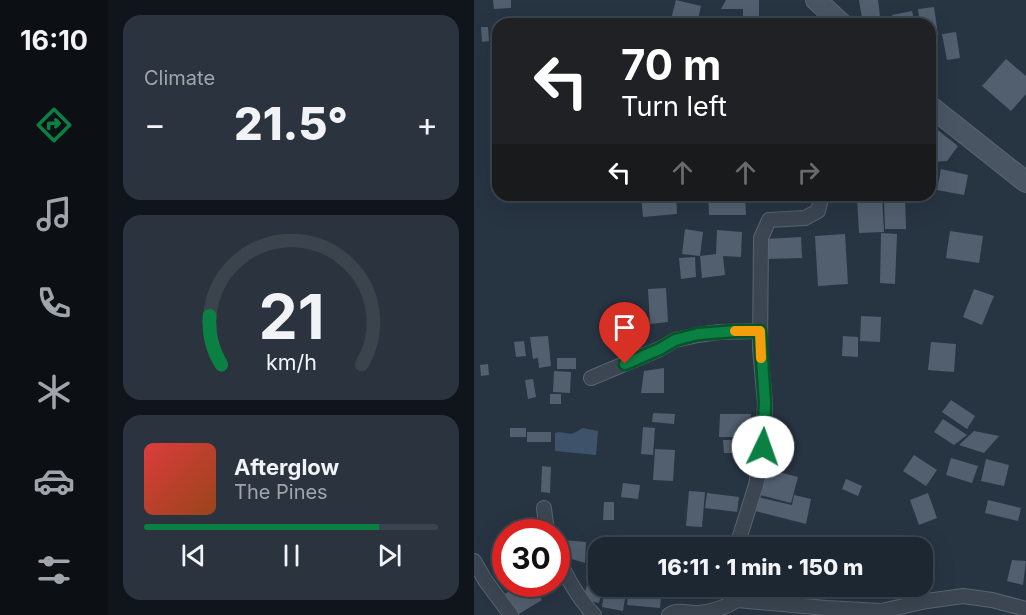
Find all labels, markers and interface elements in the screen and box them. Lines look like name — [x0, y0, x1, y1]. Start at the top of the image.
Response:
text: 16:10 — [20, 24, 88, 57]
text: 70 m — [621, 39, 721, 90]
icon: left — [522, 42, 600, 120]
text: Climate — [144, 66, 215, 90]
text: Turn left — [621, 90, 727, 123]
text: 21.5° — [234, 96, 348, 151]
icon: directions — [33, 104, 75, 146]
text: − — [144, 104, 166, 144]
text: + — [416, 104, 438, 144]
icon: left — [603, 156, 636, 189]
icon: ahead — [666, 156, 699, 189]
icon: ahead — [729, 156, 762, 189]
icon: right — [792, 156, 825, 189]
icon: music — [33, 193, 75, 235]
text: 21 — [258, 279, 324, 354]
icon: phone — [33, 282, 75, 324]
pin — [599, 302, 650, 364]
icon: arrive — [608, 311, 641, 344]
text: km/h — [266, 349, 316, 375]
icon: climate — [33, 371, 75, 413]
position arrow — [731, 415, 795, 479]
text: Afterglow — [234, 454, 339, 480]
icon: car — [33, 460, 75, 502]
text: The Pines — [234, 480, 328, 504]
speed limit sign: 30 — [492, 519, 570, 597]
icon: previous — [177, 539, 210, 572]
icon: pause — [275, 539, 308, 572]
icon: next — [373, 539, 406, 572]
icon: filters — [33, 549, 75, 591]
text: 16:11 · 1 min · 150 m — [658, 554, 863, 580]

